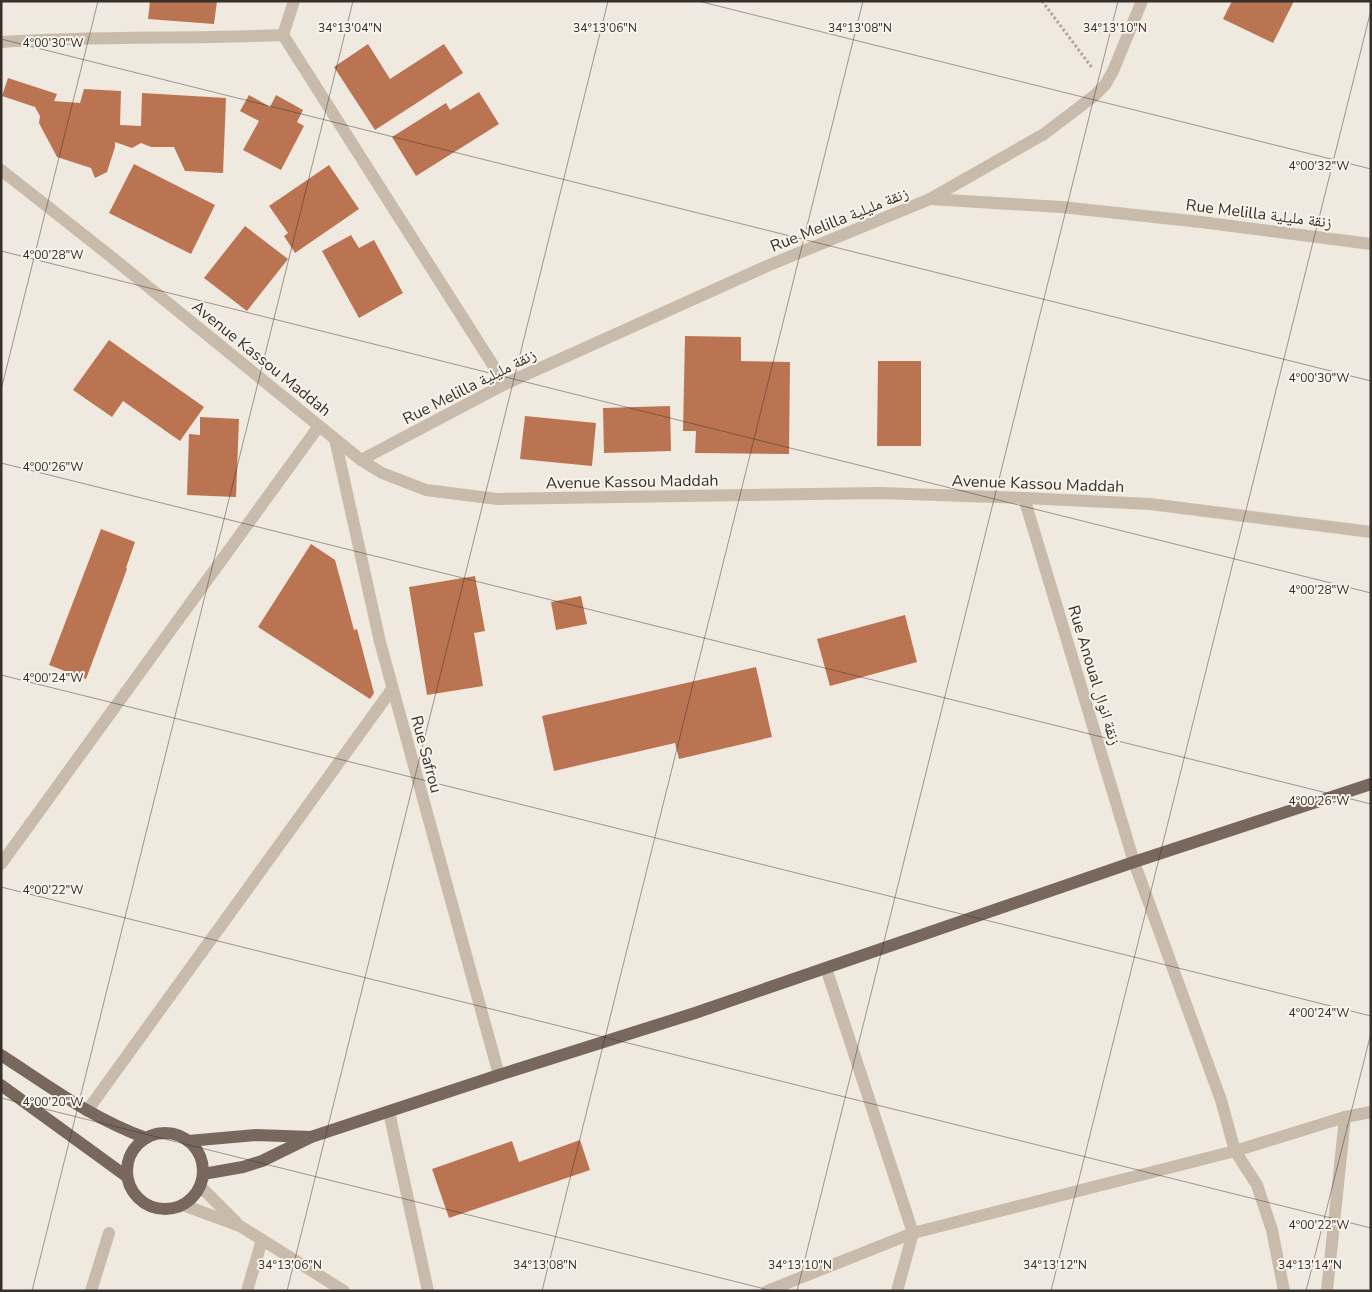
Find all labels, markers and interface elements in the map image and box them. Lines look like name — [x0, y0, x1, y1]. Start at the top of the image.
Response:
text: 34°13'04"N — [318, 20, 382, 36]
text: 34°13'06"N — [573, 20, 637, 36]
text: 34°13'08"N — [828, 20, 892, 36]
text: 34°13'10"N — [1083, 20, 1147, 36]
text: 4°00'30"W — [22, 35, 84, 51]
text: 4°00'32"W — [1288, 158, 1350, 174]
street label: Rue Melilla زنقة مليلية — [767, 182, 912, 258]
street label: Rue Melilla زنقة مليلية — [1185, 194, 1333, 234]
text: 4°00'28"W — [22, 247, 84, 263]
street label: Avenue Kassou Maddah — [187, 296, 335, 422]
street label: Rue Melilla زنقة مليلية — [399, 344, 540, 430]
text: 4°00'30"W — [1288, 370, 1350, 386]
text: 4°00'26"W — [22, 459, 84, 475]
street label: Avenue Kassou Maddah — [545, 469, 719, 495]
street label: Avenue Kassou Maddah — [951, 470, 1125, 498]
text: 4°00'28"W — [1288, 582, 1350, 598]
street label: Rue Anoual زنقة انوال — [1062, 603, 1126, 748]
text: 4°00'24"W — [22, 670, 84, 686]
street label: Rue Safrou — [405, 713, 447, 795]
text: 4°00'26"W — [1288, 793, 1350, 809]
text: 4°00'22"W — [22, 882, 84, 898]
text: 4°00'24"W — [1288, 1005, 1350, 1021]
text: 4°00'20"W — [22, 1094, 84, 1110]
text: 4°00'22"W — [1288, 1217, 1350, 1233]
text: 34°13'06"N — [258, 1257, 322, 1273]
text: 34°13'08"N — [513, 1257, 577, 1273]
text: 34°13'10"N — [768, 1257, 832, 1273]
text: 34°13'12"N — [1023, 1257, 1087, 1273]
text: 34°13'14"N — [1278, 1257, 1342, 1273]

